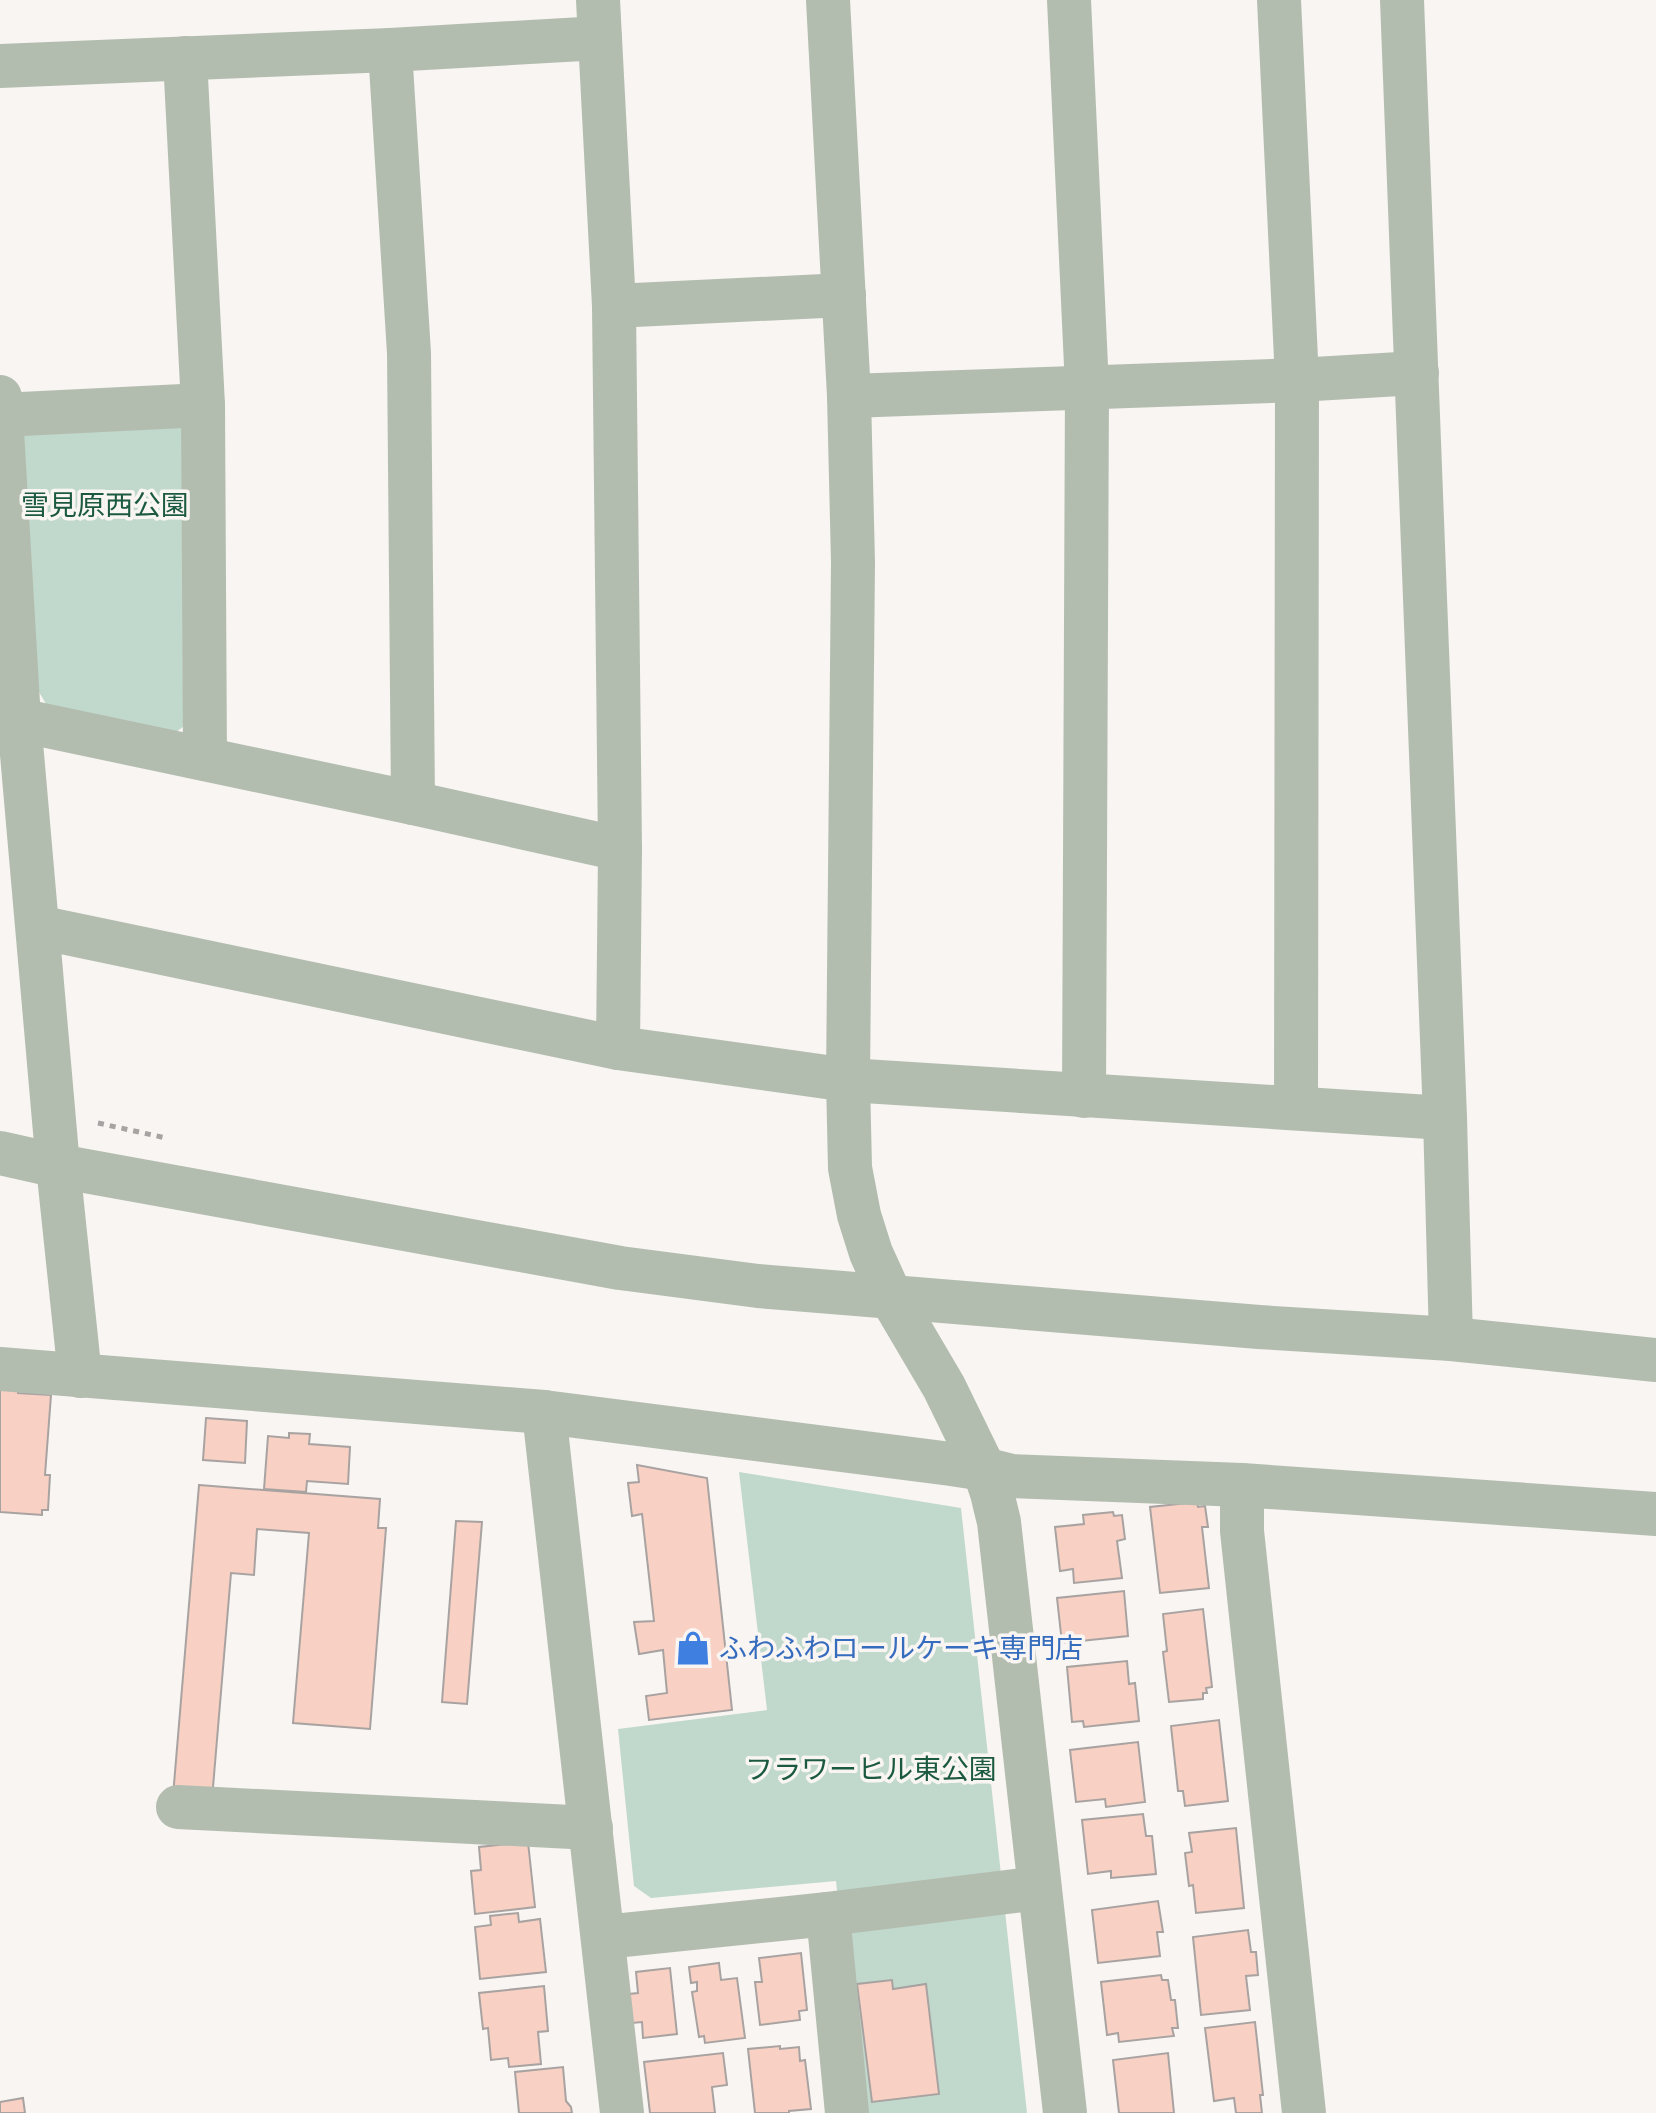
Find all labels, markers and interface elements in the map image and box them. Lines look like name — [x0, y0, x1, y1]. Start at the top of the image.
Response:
park label: 雪見原西公園 — [21, 489, 189, 521]
shop icon: ふわふわロールケーキ専門店 — [674, 1629, 712, 1667]
place label: ふわふわロールケーキ専門店 — [719, 1632, 1083, 1664]
park label: フラワーヒル東公園 — [745, 1753, 997, 1785]

